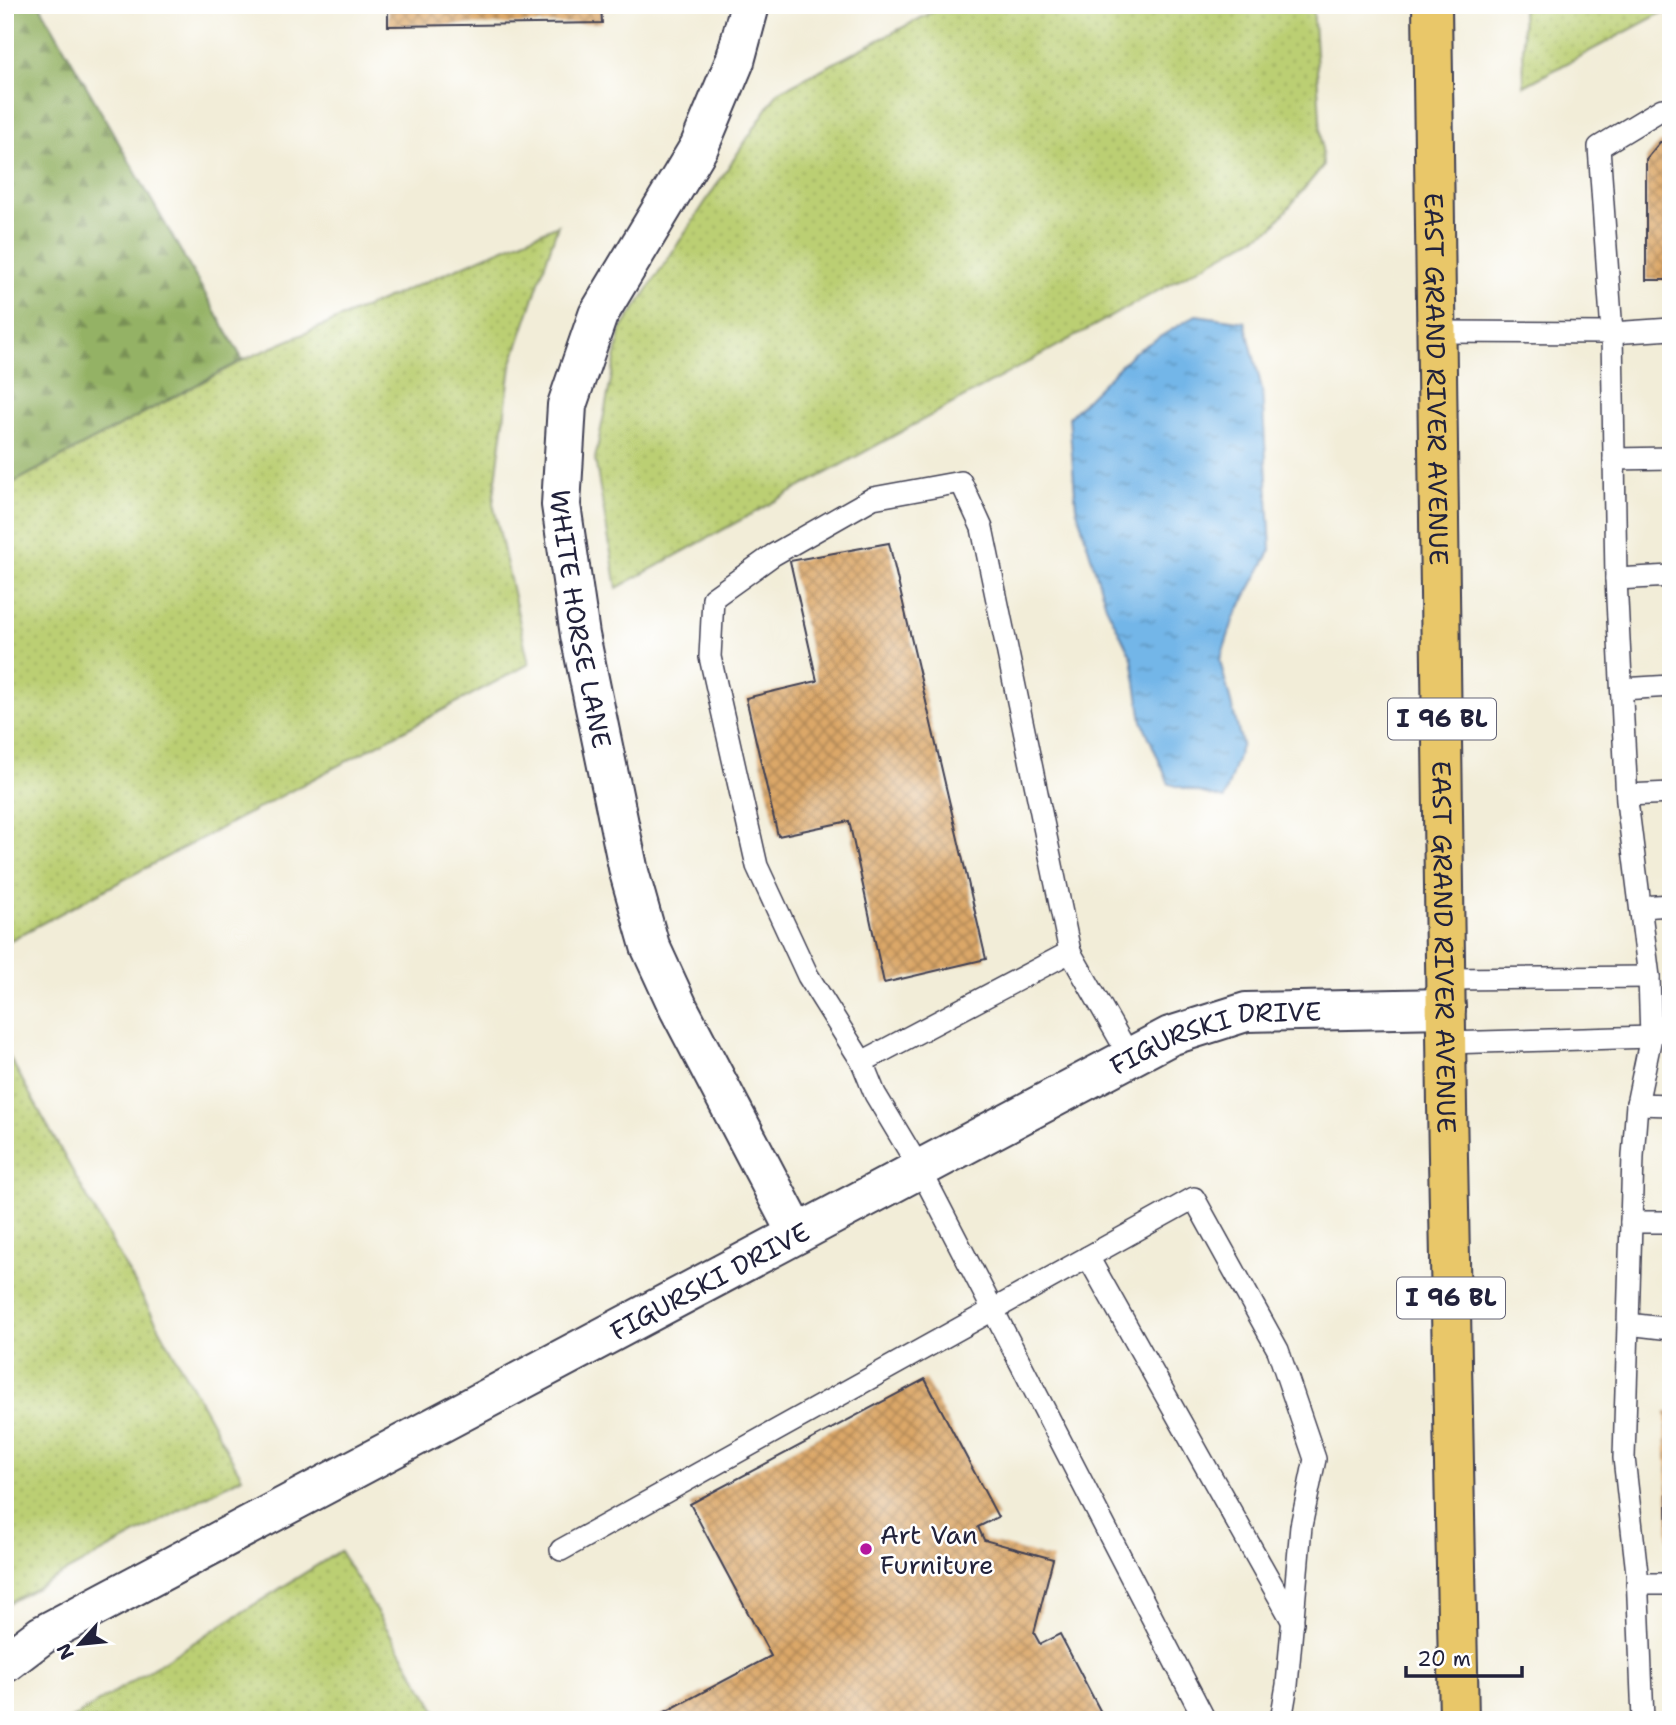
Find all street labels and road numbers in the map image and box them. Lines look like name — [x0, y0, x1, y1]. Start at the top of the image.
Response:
street label: EAST GRAND RIVER AVENUE — [1417, 192, 1457, 566]
street label: WHITE HORSE LANE — [543, 488, 620, 751]
road number: I 96 BL — [1388, 698, 1496, 740]
street label: EAST GRAND RIVER AVENUE — [1425, 760, 1465, 1134]
street label: FIGURSKI DRIVE — [1103, 993, 1322, 1082]
street label: FIGURSKI DRIVE — [604, 1213, 815, 1348]
road number: I 96 BL — [1397, 1278, 1505, 1318]

